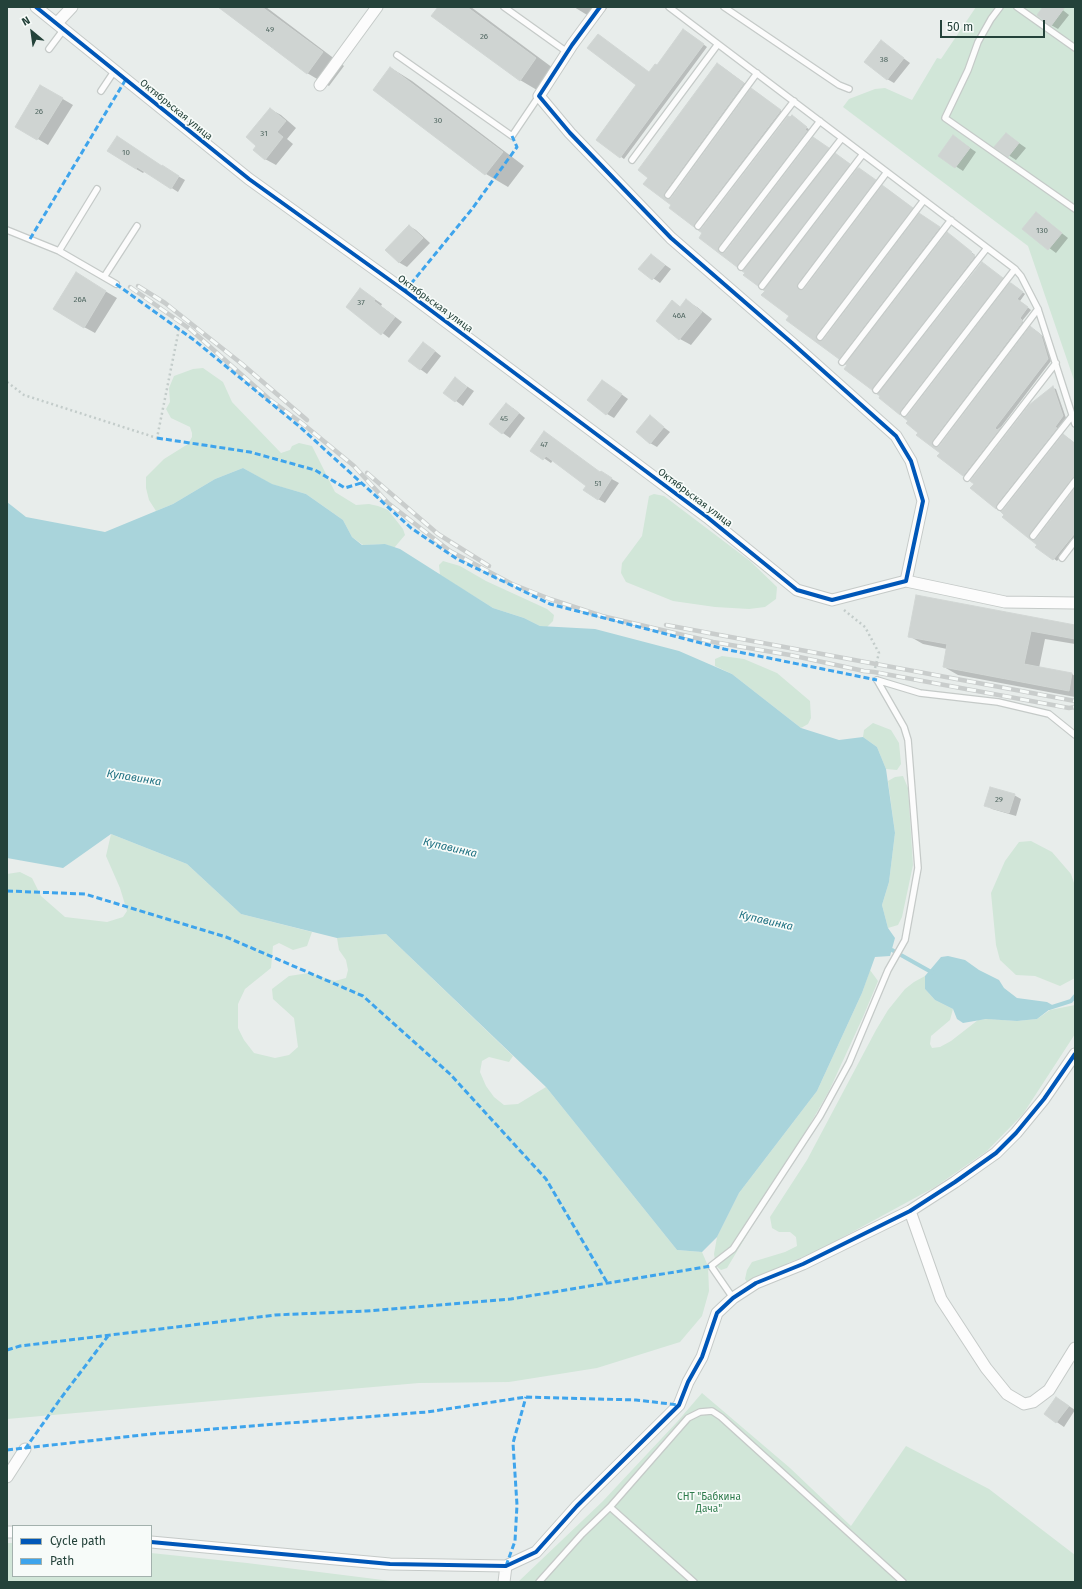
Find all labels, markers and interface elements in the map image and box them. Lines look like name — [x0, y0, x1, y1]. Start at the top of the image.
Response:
north arrow — [12, 12, 52, 52]
scale bar — [942, 12, 1047, 38]
text: N — [20, 14, 32, 29]
text: 50 m — [947, 20, 973, 34]
house number: 49 — [266, 25, 274, 35]
house number: 26 — [480, 32, 488, 42]
house number: 38 — [880, 55, 888, 65]
street label: Октябрьская улица — [137, 77, 215, 143]
house number: 26 — [35, 107, 43, 117]
house number: 30 — [434, 116, 442, 126]
house number: 31 — [260, 129, 268, 139]
house number: 10 — [122, 148, 130, 158]
house number: 130 — [1036, 226, 1048, 236]
street label: Октябрьская улица — [395, 273, 475, 335]
house number: 26А — [74, 295, 86, 305]
house number: 37 — [357, 298, 365, 308]
house number: 46А — [672, 311, 686, 321]
house number: 45 — [500, 414, 508, 424]
house number: 47 — [540, 440, 548, 450]
street label: Октябрьская улица — [655, 466, 735, 530]
house number: 51 — [594, 479, 602, 489]
water label: Купавинка — [106, 767, 162, 789]
house number: 29 — [995, 795, 1003, 805]
water label: Купавинка — [422, 835, 478, 861]
water label: Купавинка — [738, 908, 794, 934]
park label: СНТ "Бабкина Дача" — [677, 1491, 741, 1514]
legend — [12, 1525, 152, 1577]
text: Cycle path — [50, 1534, 106, 1548]
text: Path — [50, 1554, 74, 1568]

